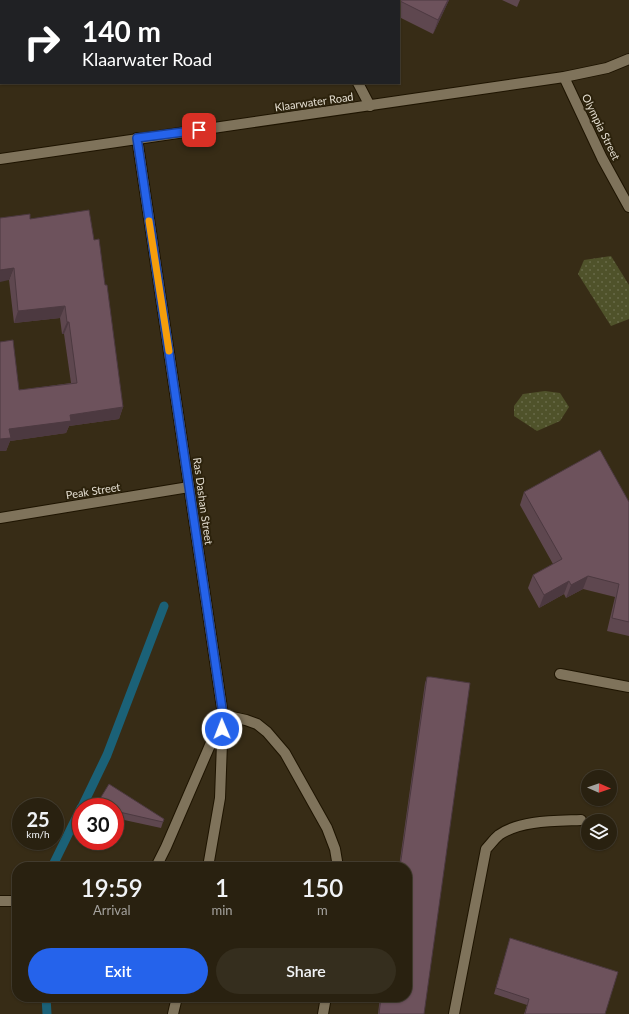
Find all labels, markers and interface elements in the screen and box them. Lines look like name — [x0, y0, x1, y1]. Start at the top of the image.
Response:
text: 140 m — [82, 14, 161, 48]
icon: right — [16, 16, 68, 68]
text: Klaarwater Road — [82, 48, 212, 70]
street label: Klaarwater Road — [274, 90, 354, 113]
street label: Olympia Street — [580, 92, 623, 162]
pin — [182, 113, 216, 147]
icon: arrive — [188, 119, 210, 141]
street label: Ras Dashan Street — [191, 457, 216, 545]
street label: Peak Street — [65, 480, 121, 501]
position arrow — [201, 708, 243, 750]
north arrow — [581, 770, 617, 806]
map controls — [581, 770, 617, 850]
speed limit sign: 30 — [72, 798, 124, 850]
text: 25 — [26, 807, 50, 831]
button: layers — [581, 814, 617, 850]
text: km/h — [26, 828, 50, 840]
text: 19:59 — [81, 873, 143, 902]
text: 1 — [215, 873, 229, 902]
text: 150 — [301, 873, 343, 902]
text: Arrival — [93, 902, 130, 918]
text: min — [211, 902, 233, 918]
text: m — [317, 902, 328, 918]
button: Exit — [28, 948, 208, 994]
button: Share — [216, 948, 396, 994]

